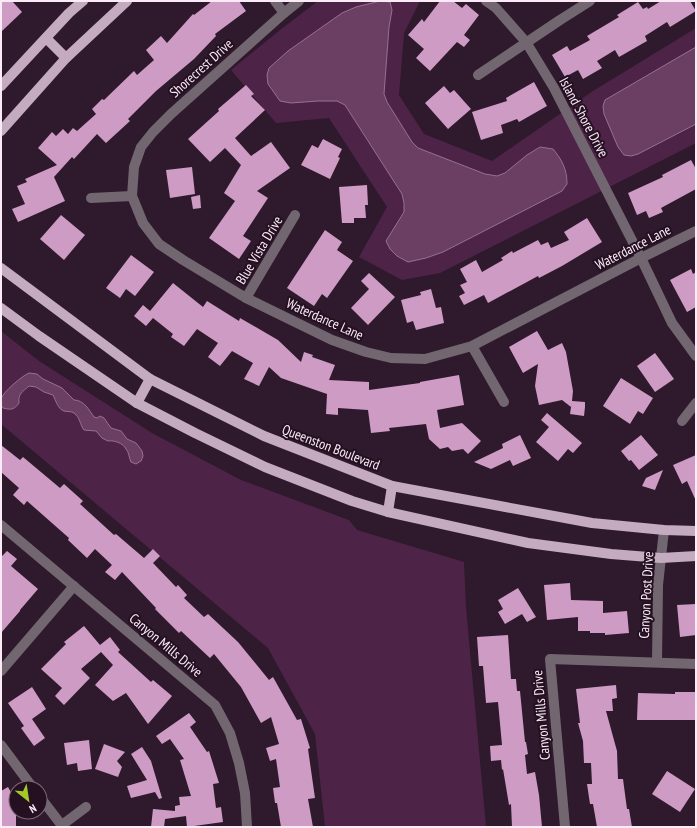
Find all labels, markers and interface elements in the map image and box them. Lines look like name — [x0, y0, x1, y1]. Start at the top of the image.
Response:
street label: Shorecrest Drive — [166, 35, 237, 101]
street label: Island Shore Drive — [555, 74, 613, 160]
street label: Blue Vista Drive — [232, 212, 287, 287]
street label: Waterdance Lane — [592, 220, 674, 274]
street label: Waterdance Lane — [284, 294, 366, 344]
street label: Queenston Boulevard — [279, 420, 383, 474]
street label: Canyon Post Drive — [635, 551, 657, 639]
street label: Canyon Mills Drive — [126, 609, 206, 681]
street label: Canyon Mills Drive — [528, 669, 554, 761]
north arrow — [8, 780, 48, 820]
text: N — [27, 801, 39, 816]

